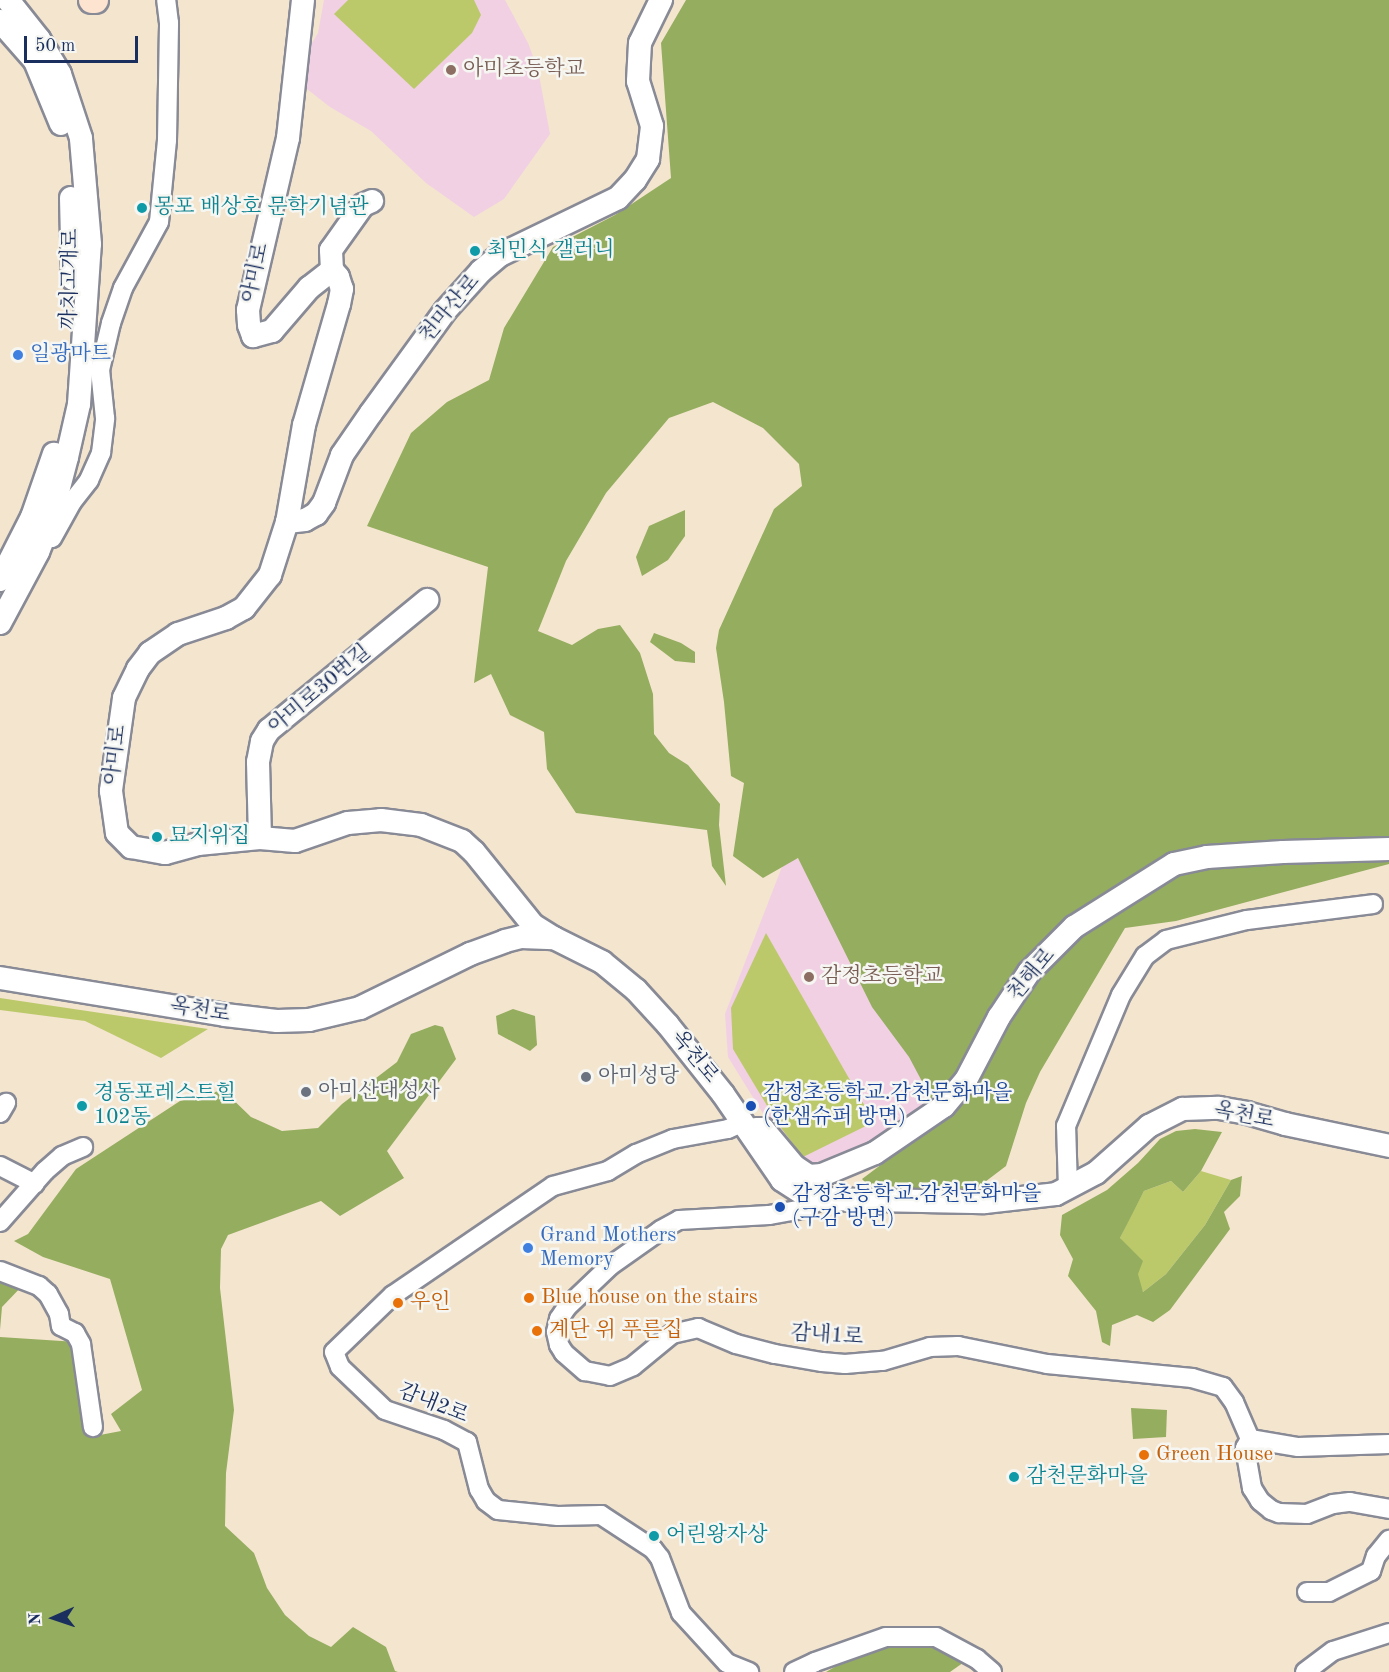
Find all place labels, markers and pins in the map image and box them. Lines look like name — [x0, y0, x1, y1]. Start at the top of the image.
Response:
place label: 아미초등학교 — [463, 57, 585, 83]
marker: 아미초등학교 — [444, 63, 458, 77]
place label: 몽포 배상호 문학기념관 — [154, 195, 369, 221]
marker: 몽포 배상호 문학기념관 — [135, 201, 149, 215]
place label: 최민식 갤러니 — [487, 238, 615, 264]
marker: 최민식 갤러니 — [468, 244, 482, 258]
place label: 일광마트 — [30, 342, 111, 368]
marker: 일광마트 — [11, 348, 25, 362]
place label: 묘지위집 — [169, 824, 250, 850]
marker: 묘지위집 — [150, 830, 164, 844]
place label: 감정초등학교 — [821, 964, 943, 990]
marker: 감정초등학교 — [802, 970, 816, 984]
place label: 아미성당 — [598, 1064, 679, 1090]
marker: 아미성당 — [579, 1070, 593, 1084]
place label: 아미산대성사 — [318, 1079, 440, 1105]
place label: 경동포레스트힐 102동 — [94, 1081, 236, 1131]
place label: 감정초등학교.감천문화마을 (한샘슈퍼 방면) — [763, 1081, 1012, 1131]
marker: 아미산대성사 — [299, 1085, 313, 1099]
marker: 경동포레스트힐 102동 — [75, 1099, 89, 1113]
marker: 감정초등학교.감천문화마을 (한샘슈퍼 방면) — [744, 1099, 758, 1113]
place label: 감정초등학교.감천문화마을 (구감 방면) — [792, 1182, 1041, 1232]
marker: 감정초등학교.감천문화마을 (구감 방면) — [773, 1200, 787, 1214]
place label: Grand Mothers Memory — [540, 1223, 676, 1273]
marker: Grand Mothers Memory — [521, 1241, 535, 1255]
place label: Blue house on the stairs — [541, 1285, 758, 1311]
place label: 우인 — [410, 1290, 451, 1316]
marker: Blue house on the stairs — [522, 1291, 536, 1305]
marker: 우인 — [391, 1296, 405, 1310]
place label: 계단 위 푸른집 — [549, 1318, 682, 1344]
marker: 계단 위 푸른집 — [530, 1324, 544, 1338]
place label: Green House — [1156, 1442, 1273, 1468]
marker: Green House — [1137, 1448, 1151, 1462]
place label: 감천문화마을 — [1026, 1464, 1148, 1490]
marker: 감천문화마을 — [1007, 1470, 1021, 1484]
place label: 어린왕자상 — [666, 1523, 767, 1549]
marker: 어린왕자상 — [647, 1529, 661, 1543]

